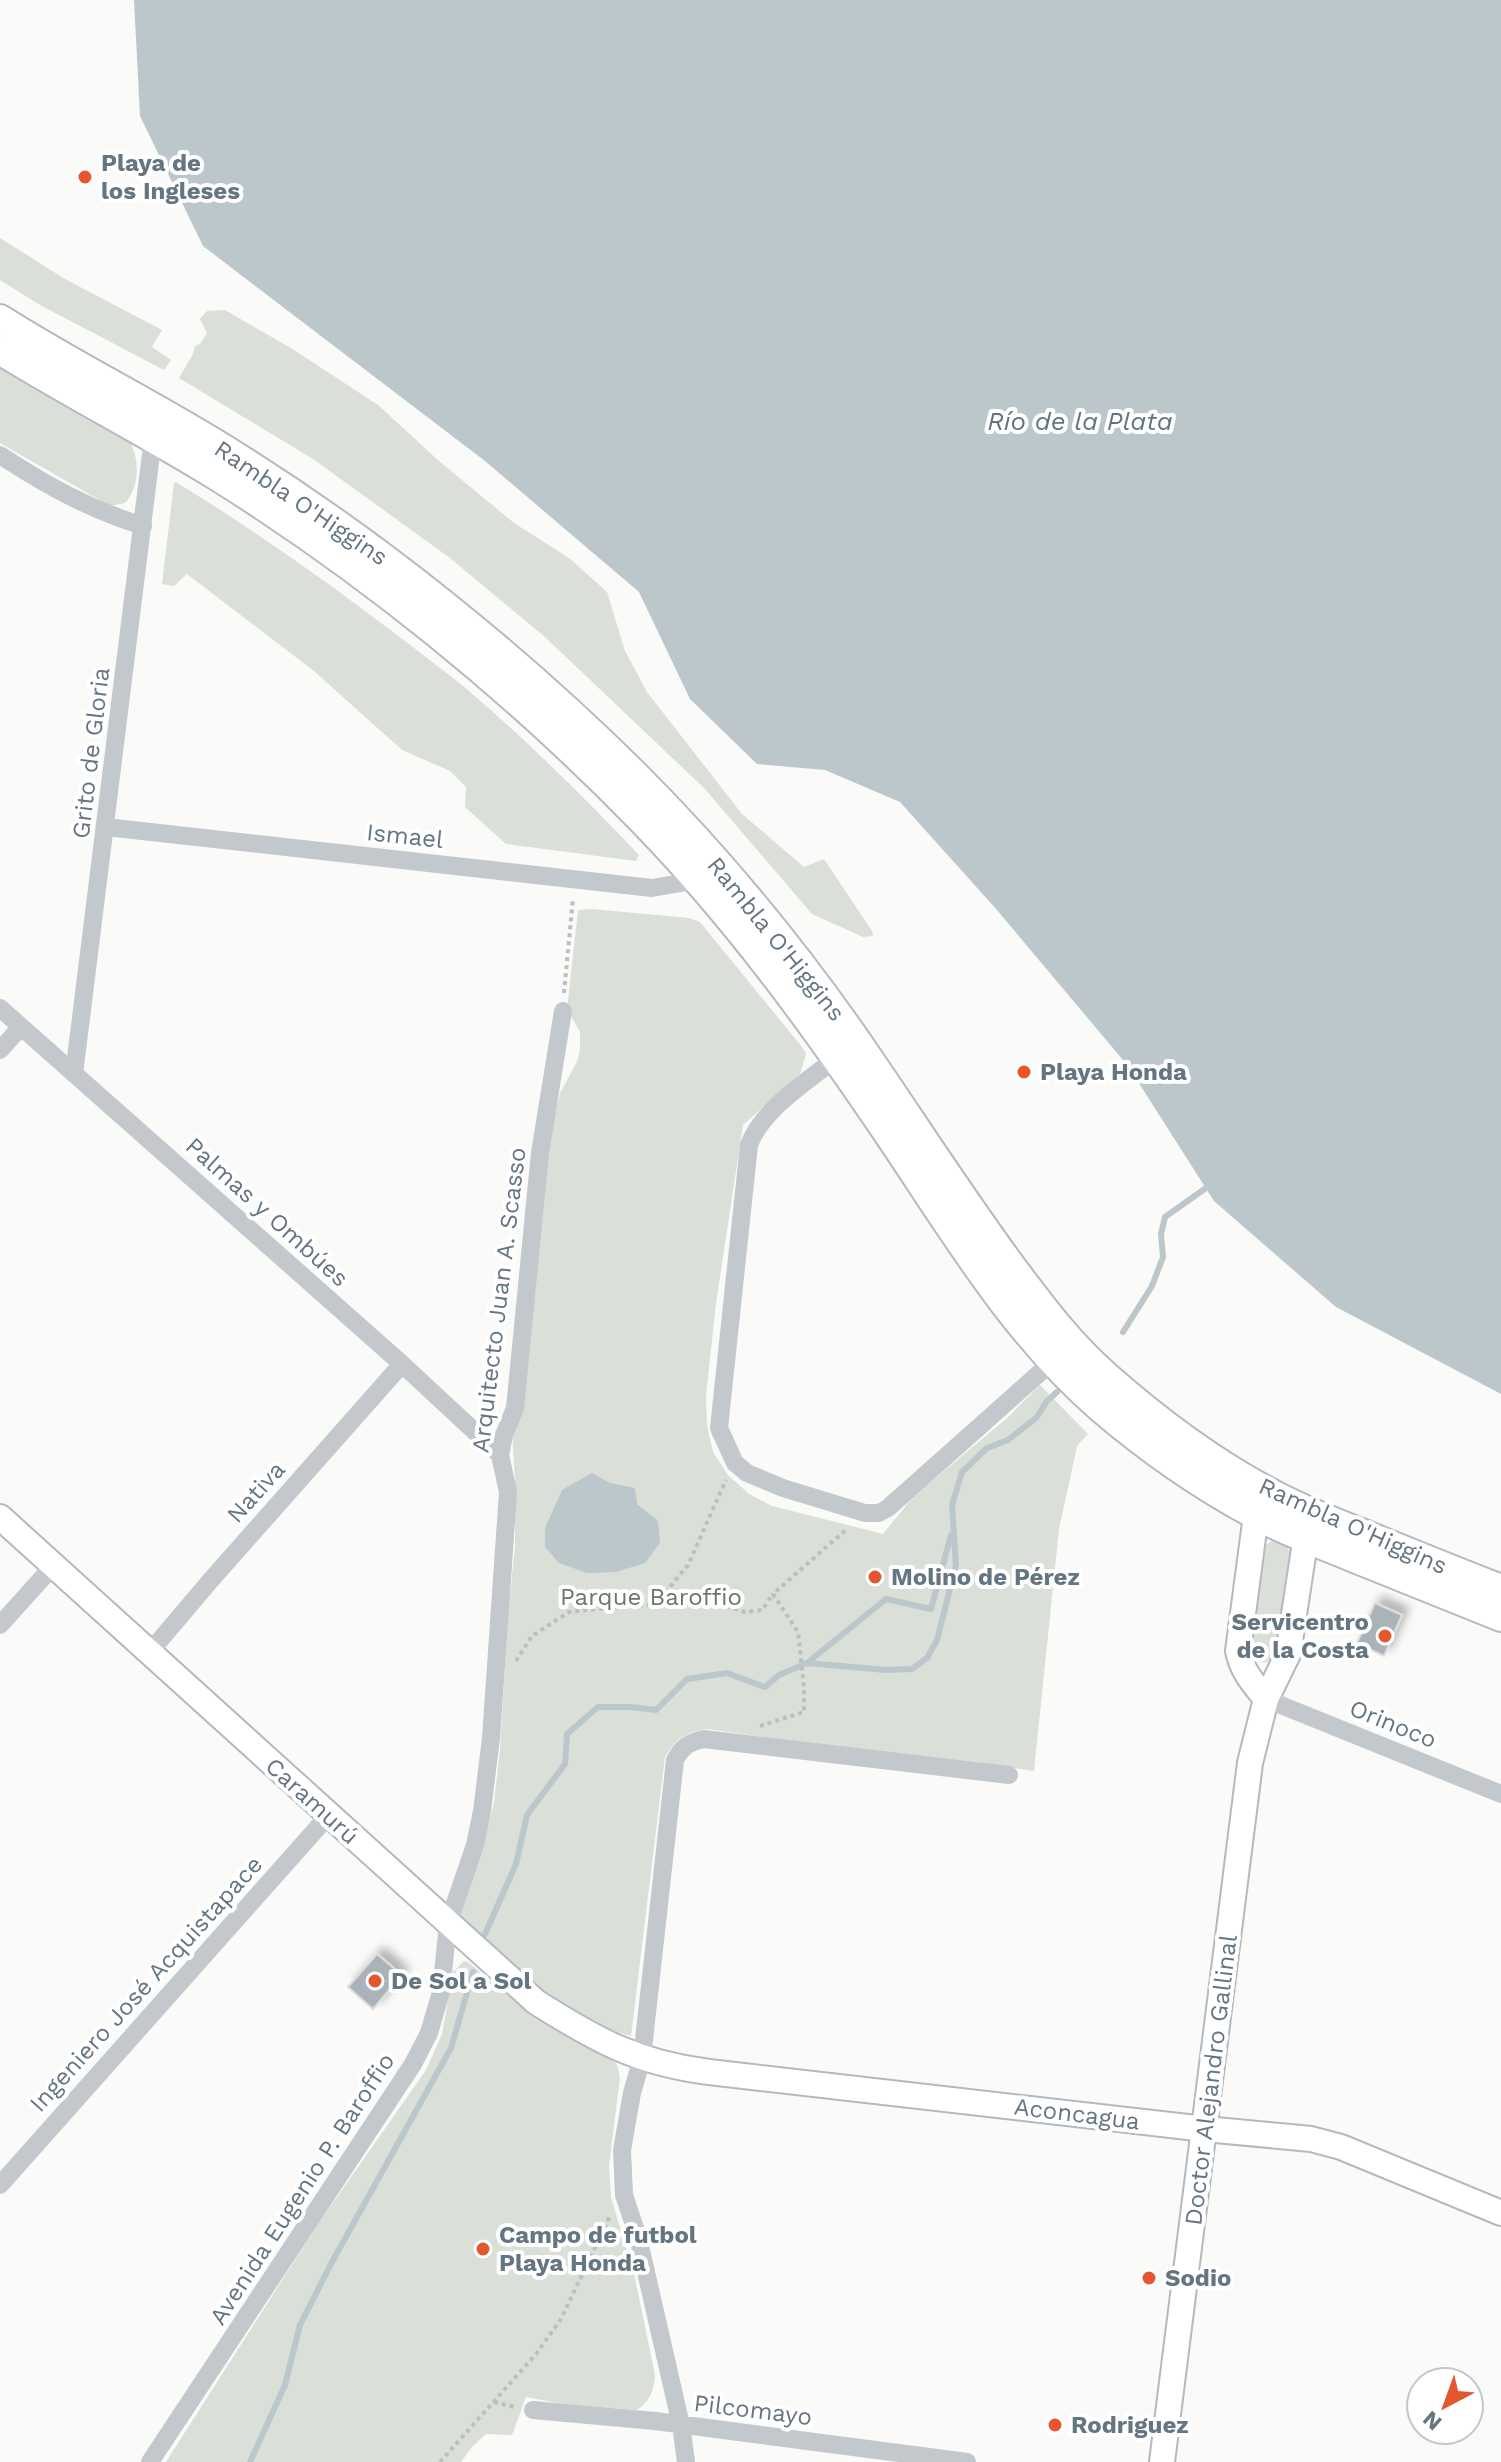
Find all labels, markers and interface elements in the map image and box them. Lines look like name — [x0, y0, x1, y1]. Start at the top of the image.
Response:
place label: Playa de los Ingleses — [101, 149, 240, 205]
marker: Playa de los Ingleses — [76, 168, 94, 186]
water label: Río de la Plata — [987, 406, 1173, 436]
street label: Rambla O'Higgins — [209, 435, 393, 571]
street label: Grito de Gloria — [67, 666, 115, 840]
street label: Ismael — [365, 818, 445, 854]
street label: Rambla O'Higgins — [701, 851, 851, 1027]
place label: Playa Honda — [1040, 1058, 1187, 1086]
marker: Playa Honda — [1015, 1063, 1033, 1081]
street label: Palmas y Ombúes — [180, 1132, 354, 1292]
street label: Arquitecto Juan A. Scasso — [466, 1146, 532, 1454]
street label: Nativa — [221, 1456, 291, 1528]
street label: Rambla O'Higgins — [1255, 1472, 1451, 1580]
place label: Molino de Pérez — [891, 1563, 1080, 1591]
marker: Molino de Pérez — [866, 1568, 884, 1586]
park label: Parque Baroffio — [560, 1583, 742, 1611]
place label: Servicentro de la Costa — [1232, 1608, 1369, 1664]
marker: Servicentro de la Costa — [1376, 1627, 1394, 1645]
street label: Orinoco — [1346, 1694, 1440, 1754]
street label: Caramurú — [260, 1752, 364, 1850]
street label: Ingeniero José Acquistapace — [24, 1851, 268, 2117]
street label: Doctor Alejandro Gallinal — [1179, 1932, 1243, 2227]
place label: De Sol a Sol — [391, 1967, 532, 1995]
marker: De Sol a Sol — [366, 1972, 384, 1990]
street label: Avenida Eugenio P. Baroffio — [204, 2048, 400, 2330]
street label: Aconcagua — [1013, 2092, 1141, 2136]
place label: Campo de futbol Playa Honda — [499, 2221, 697, 2277]
marker: Campo de futbol Playa Honda — [474, 2240, 492, 2258]
place label: Sodio — [1165, 2264, 1231, 2292]
marker: Sodio — [1140, 2269, 1158, 2287]
north arrow — [1405, 2366, 1485, 2446]
street label: Pilcomayo — [692, 2389, 814, 2431]
text: N — [1418, 2406, 1447, 2436]
place label: Rodriguez — [1071, 2411, 1189, 2439]
marker: Rodriguez — [1046, 2416, 1064, 2434]

